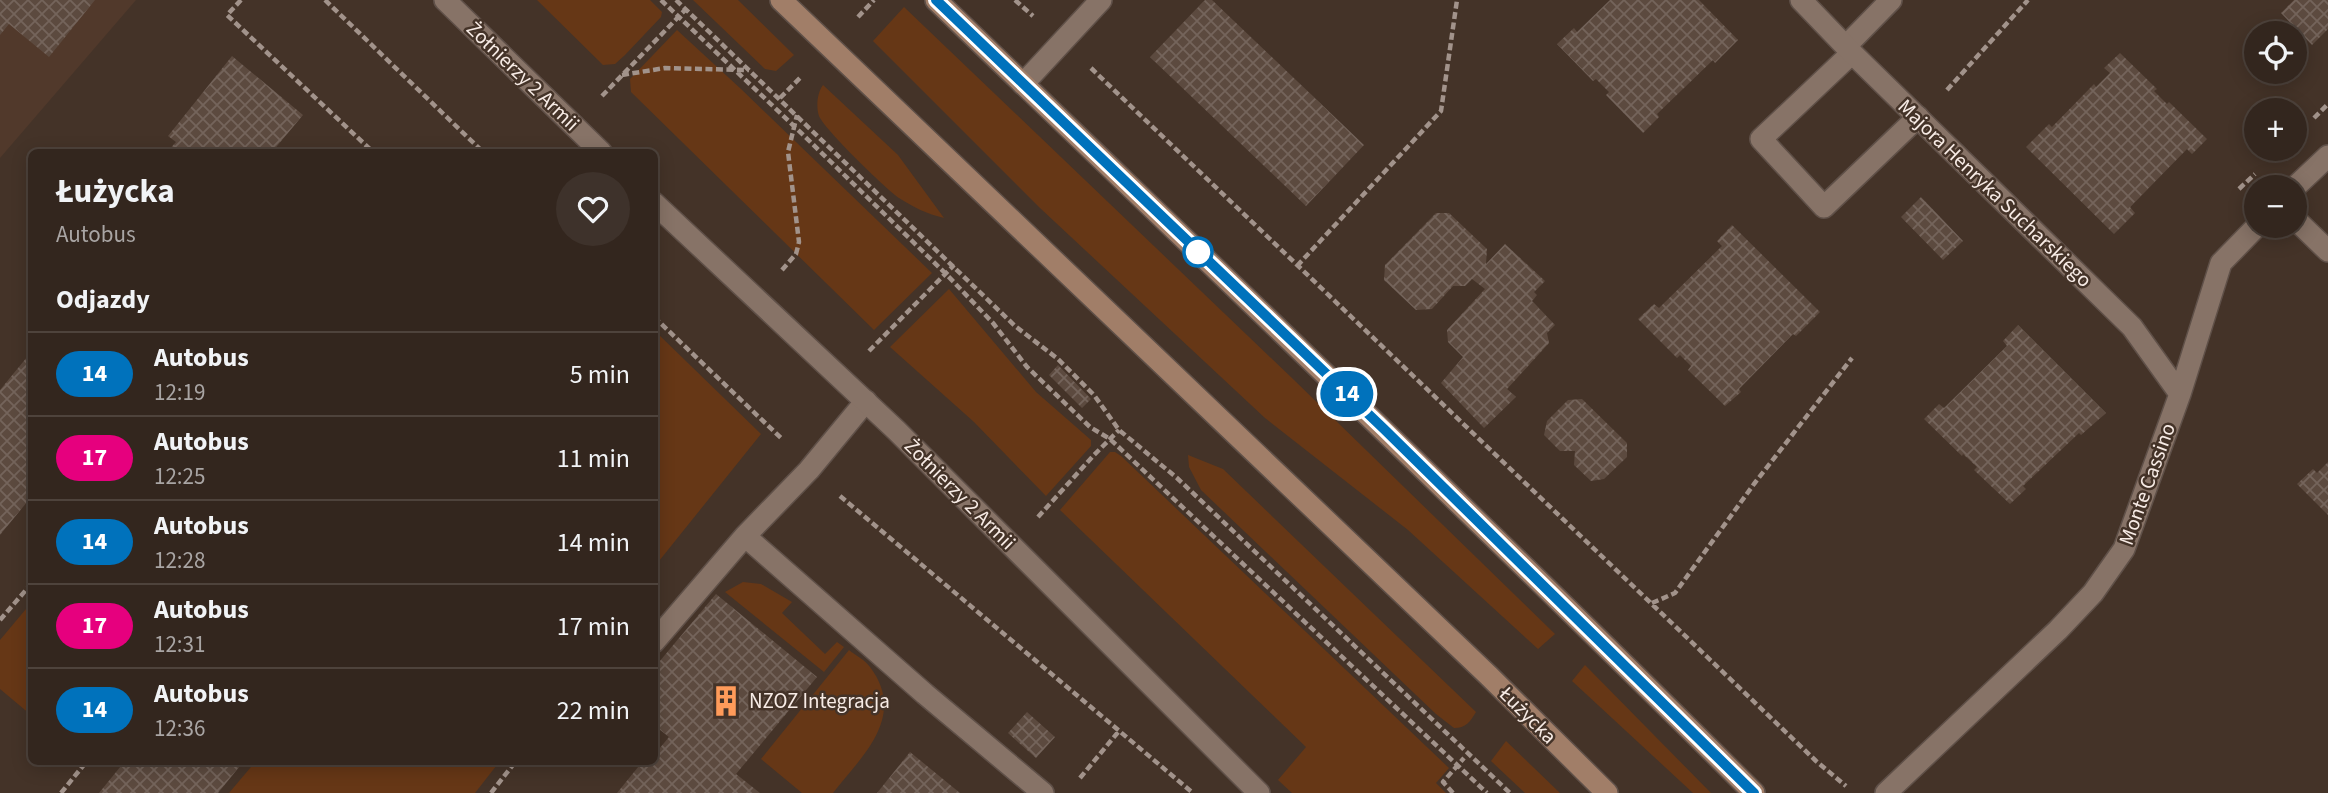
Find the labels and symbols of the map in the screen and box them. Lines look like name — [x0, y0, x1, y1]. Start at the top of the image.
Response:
street label: Żołnierzy 2 Armii — [460, 14, 586, 138]
street label: Majora Henryka Sucharskiego — [1891, 92, 2099, 294]
unlabelled marker — [1183, 237, 1213, 267]
line badge: 14 — [1316, 371, 1378, 417]
street label: Monte Cassino — [2111, 419, 2183, 549]
street label: Żołnierzy 2 Armii — [898, 432, 1022, 556]
street label: Łużycka — [1492, 679, 1564, 751]
building icon: NZOZ Integracja — [709, 684, 743, 718]
place label: NZOZ Integracja — [749, 686, 890, 716]

